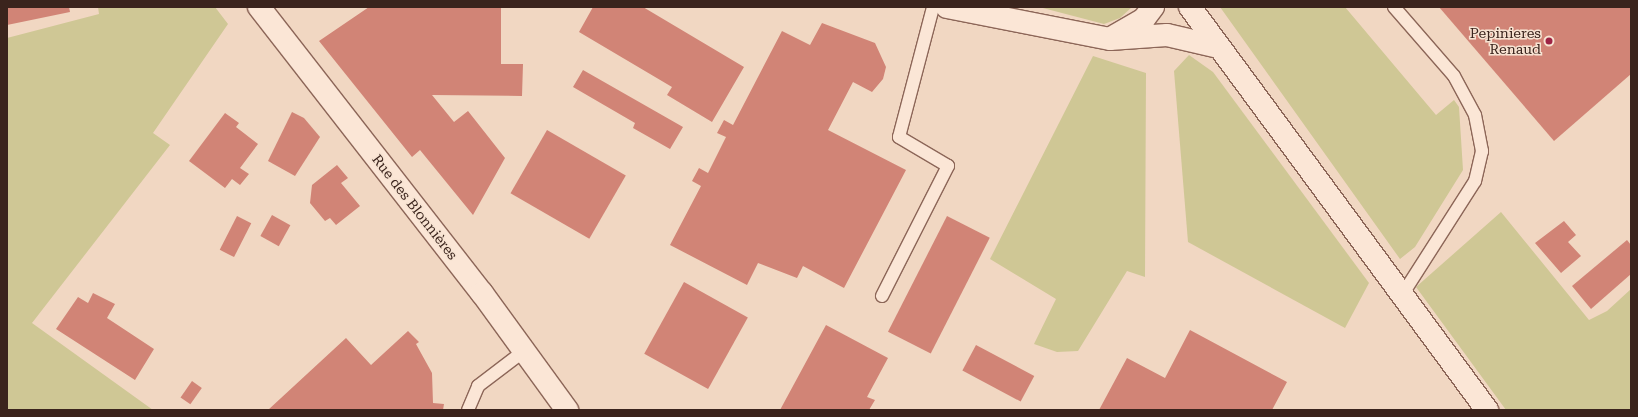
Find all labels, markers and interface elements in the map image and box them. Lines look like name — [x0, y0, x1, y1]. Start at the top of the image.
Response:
place label: Pepinieres Renaud — [1470, 25, 1541, 58]
marker: Pepinieres Renaud — [1544, 36, 1554, 46]
street label: Rue des Blonnières — [369, 151, 461, 263]

